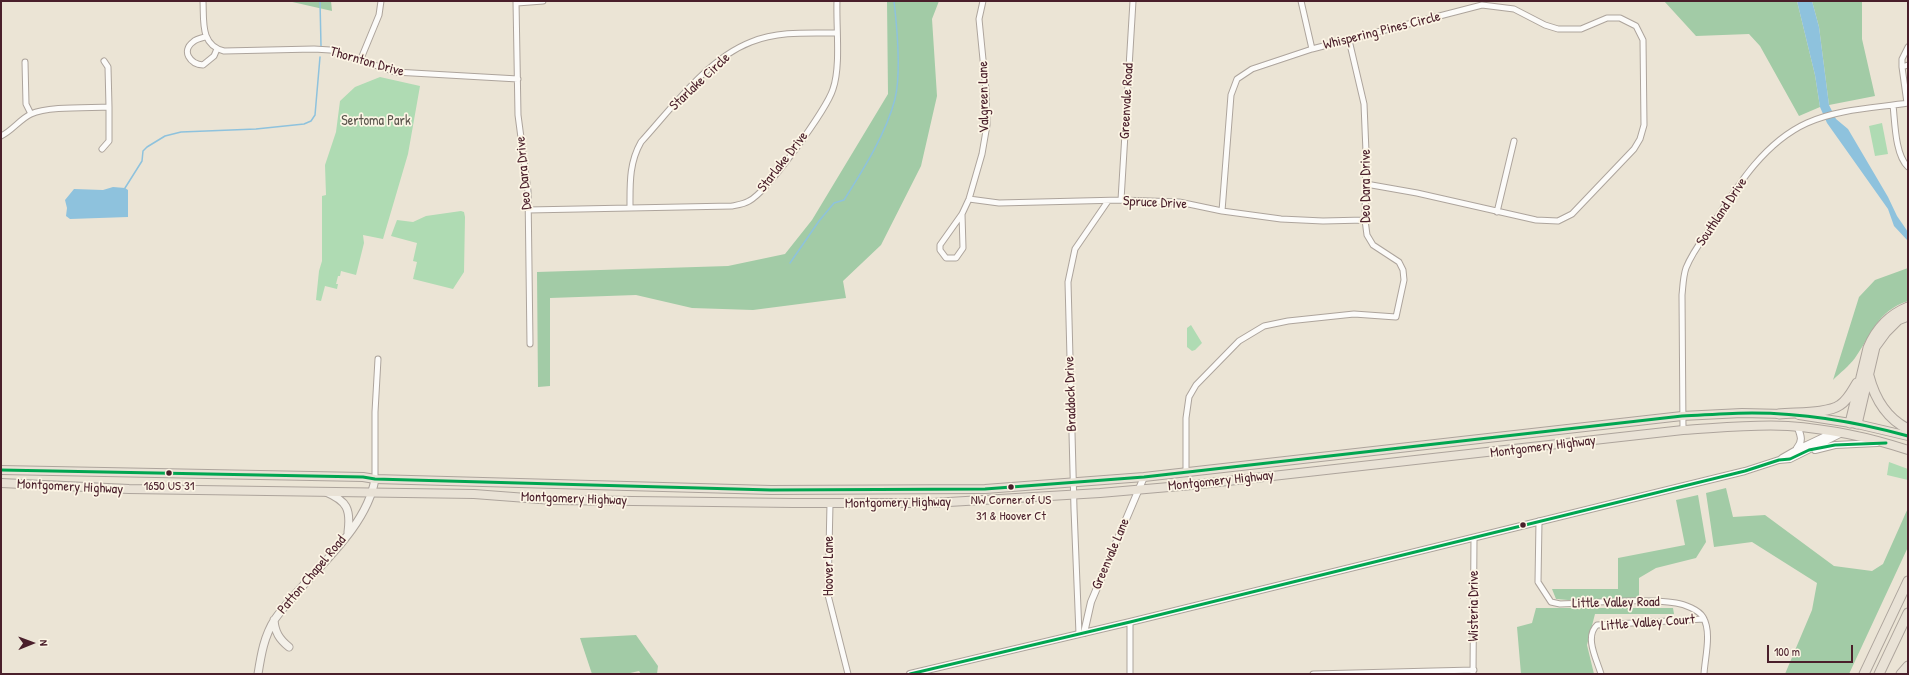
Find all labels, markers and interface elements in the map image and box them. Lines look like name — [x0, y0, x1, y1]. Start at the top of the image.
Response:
street label: Whispering Pines Circle — [1322, 8, 1442, 54]
street label: Thornton Drive — [328, 43, 406, 81]
street label: Starlake Circle — [666, 50, 734, 114]
street label: Valgreen Lane — [975, 61, 993, 133]
street label: Greenvale Road — [1117, 63, 1137, 139]
park label: Sertoma Park — [341, 113, 411, 129]
street label: Starlake Drive — [754, 128, 812, 196]
street label: Deo Dara Drive — [512, 136, 536, 210]
street label: Deo Dara Drive — [1358, 149, 1374, 223]
street label: Southland Drive — [1693, 175, 1751, 249]
street label: Spruce Drive — [1123, 193, 1187, 213]
street label: Braddock Drive — [1061, 356, 1081, 432]
street label: Montgomery Highway — [1489, 432, 1597, 462]
street label: Montgomery Highway — [1167, 467, 1275, 495]
marker: 1650 US 31 — [164, 468, 174, 478]
street label: Montgomery Highway — [16, 476, 124, 498]
place label: 1650 US 31 — [144, 479, 194, 495]
marker: NW Corner of US 31 & Hoover Ct — [1006, 482, 1016, 492]
street label: Montgomery Highway — [521, 489, 627, 509]
place label: NW Corner of US 31 & Hoover Ct — [971, 493, 1051, 524]
street label: Montgomery Highway — [845, 494, 951, 512]
street label: Greenvale Lane — [1088, 516, 1134, 592]
unlabelled marker — [1518, 520, 1528, 530]
street label: Patton Chapel Road — [274, 532, 350, 618]
street label: Hoover Lane — [821, 536, 837, 596]
street label: Wisteria Drive — [1466, 570, 1482, 642]
street label: Little Valley Road — [1572, 594, 1660, 612]
street label: Little Valley Court — [1601, 611, 1695, 635]
north arrow — [12, 623, 52, 663]
scale bar — [1769, 637, 1855, 663]
text: N — [37, 640, 51, 646]
text: 100 m — [1774, 643, 1800, 660]

